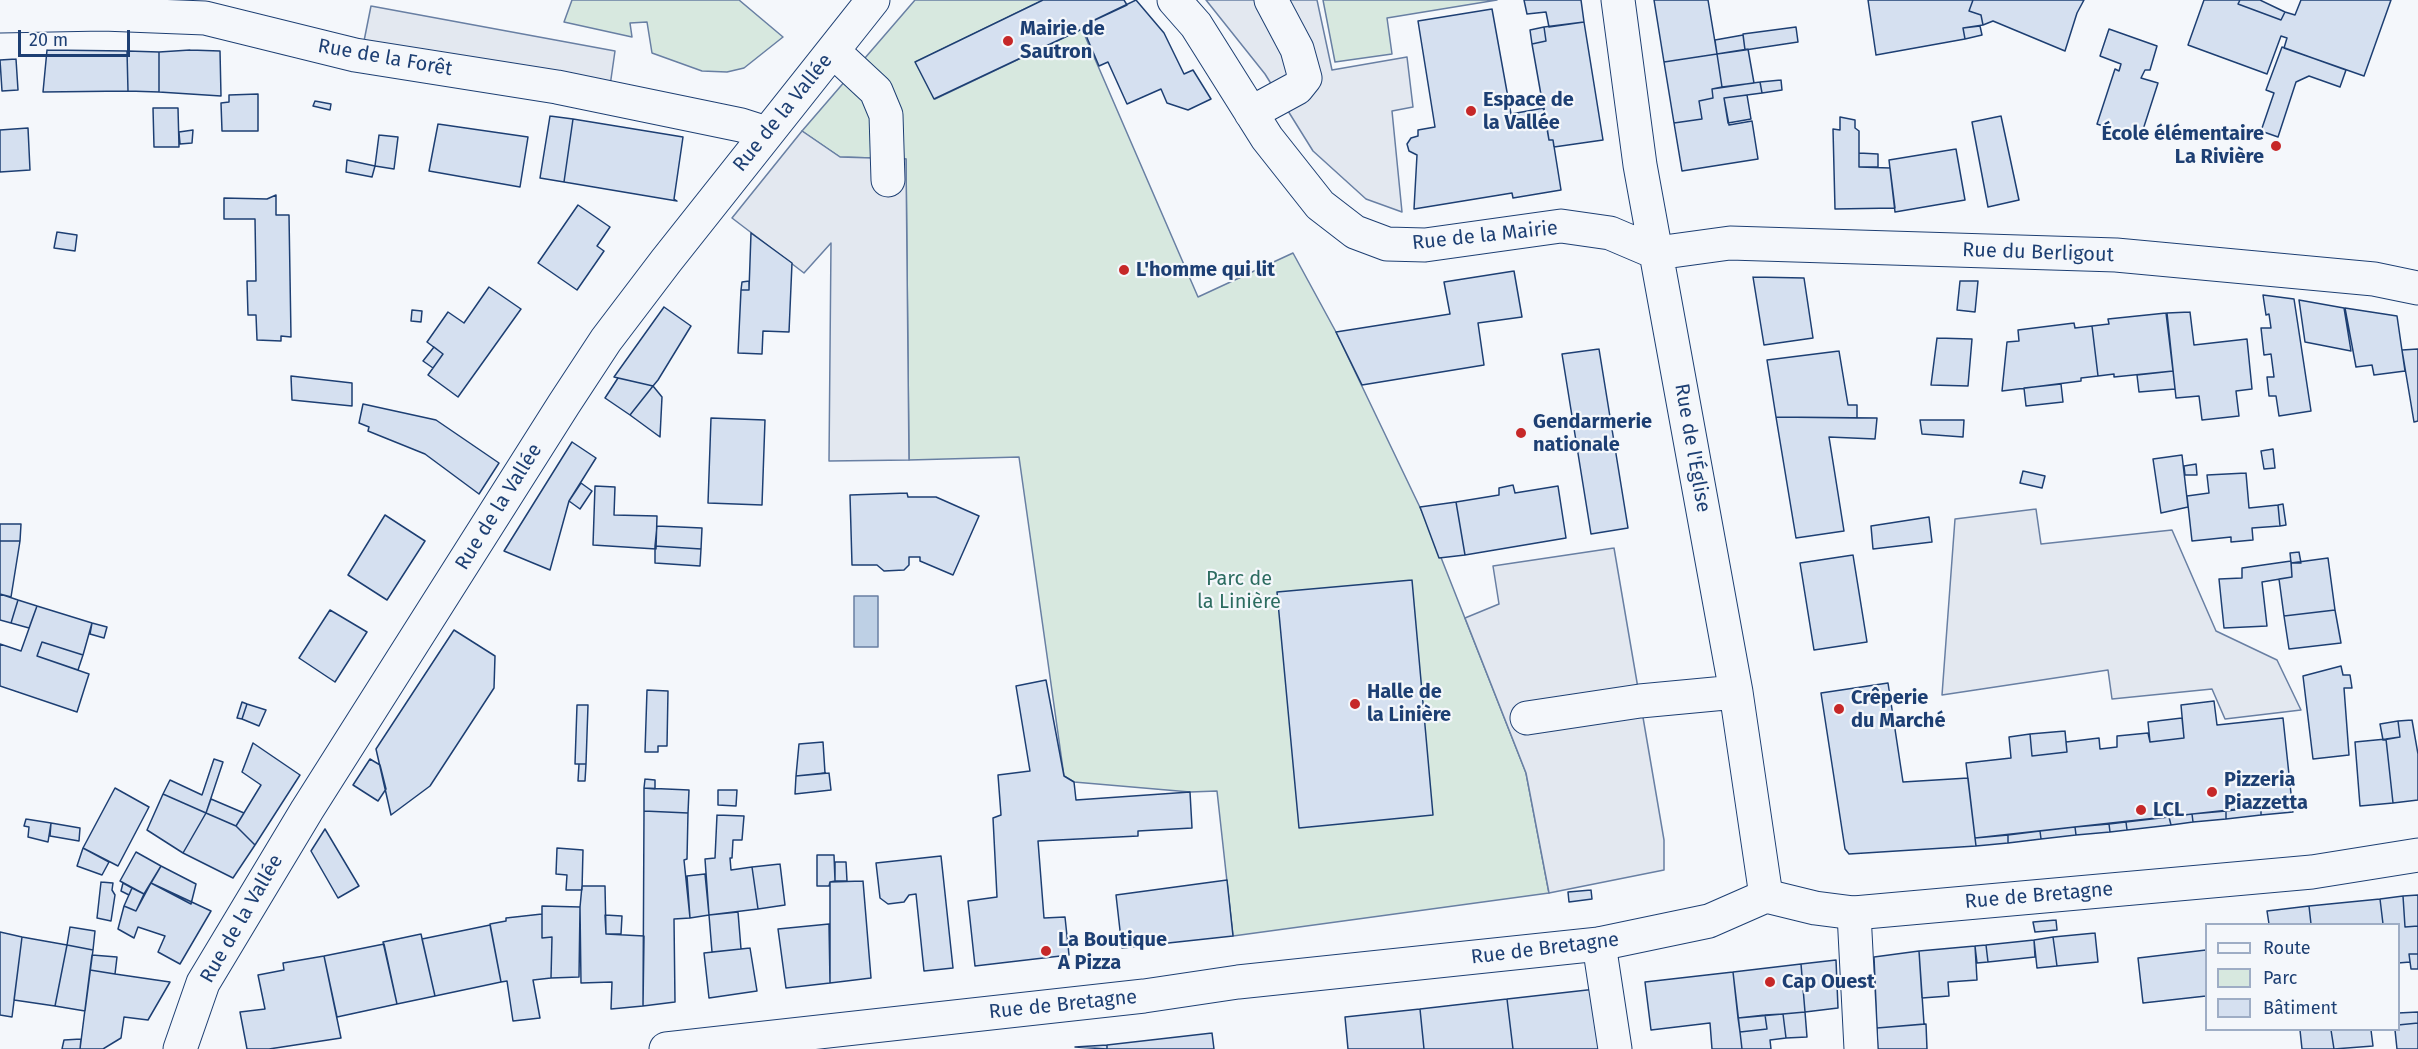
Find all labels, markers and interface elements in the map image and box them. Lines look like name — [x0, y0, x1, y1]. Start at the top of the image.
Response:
place label: Mairie de Sautron — [1020, 17, 1105, 64]
scale bar — [21, 18, 134, 56]
text: 20 m — [29, 29, 68, 51]
street label: Rue de la Forêt — [316, 34, 454, 82]
marker: Mairie de Sautron — [1001, 34, 1015, 48]
street label: Rue de la Vallée — [728, 49, 838, 177]
place label: Espace de la Vallée — [1483, 88, 1574, 135]
marker: Espace de la Vallée — [1464, 104, 1478, 118]
place label: École élémentaire La Rivière — [2101, 122, 2264, 169]
marker: École élémentaire La Rivière — [2269, 139, 2283, 153]
street label: Rue de la Mairie — [1411, 216, 1559, 256]
street label: Rue du Berligout — [1962, 238, 2114, 268]
place label: L'homme qui lit — [1136, 258, 1275, 282]
marker: L'homme qui lit — [1117, 263, 1131, 277]
street label: Rue de l'Église — [1669, 382, 1715, 514]
place label: Gendarmerie nationale — [1533, 410, 1652, 457]
marker: Gendarmerie nationale — [1514, 426, 1528, 440]
street label: Rue de la Vallée — [451, 439, 547, 575]
park label: Parc de la Linière — [1197, 567, 1281, 614]
place label: Halle de la Linière — [1367, 680, 1451, 727]
place label: Crêperie du Marché — [1851, 686, 1945, 733]
marker: Halle de la Linière — [1348, 697, 1362, 711]
marker: Crêperie du Marché — [1832, 702, 1846, 716]
place label: Pizzeria Piazzetta — [2224, 768, 2308, 815]
marker: Pizzeria Piazzetta — [2205, 785, 2219, 799]
place label: LCL — [2153, 798, 2184, 822]
marker: LCL — [2134, 803, 2148, 817]
street label: Rue de la Vallée — [195, 850, 289, 988]
street label: Rue de Bretagne — [1964, 878, 2114, 914]
legend — [2205, 923, 2400, 1031]
place label: La Boutique A Pizza — [1058, 928, 1167, 975]
street label: Rue de Bretagne — [1470, 928, 1620, 970]
text: Route — [2263, 937, 2311, 959]
marker: La Boutique A Pizza — [1039, 944, 1053, 958]
text: Parc — [2263, 967, 2297, 989]
place label: Cap Ouest — [1782, 970, 1875, 994]
marker: Cap Ouest — [1763, 975, 1777, 989]
street label: Rue de Bretagne — [988, 985, 1138, 1025]
text: Bâtiment — [2263, 997, 2338, 1019]

